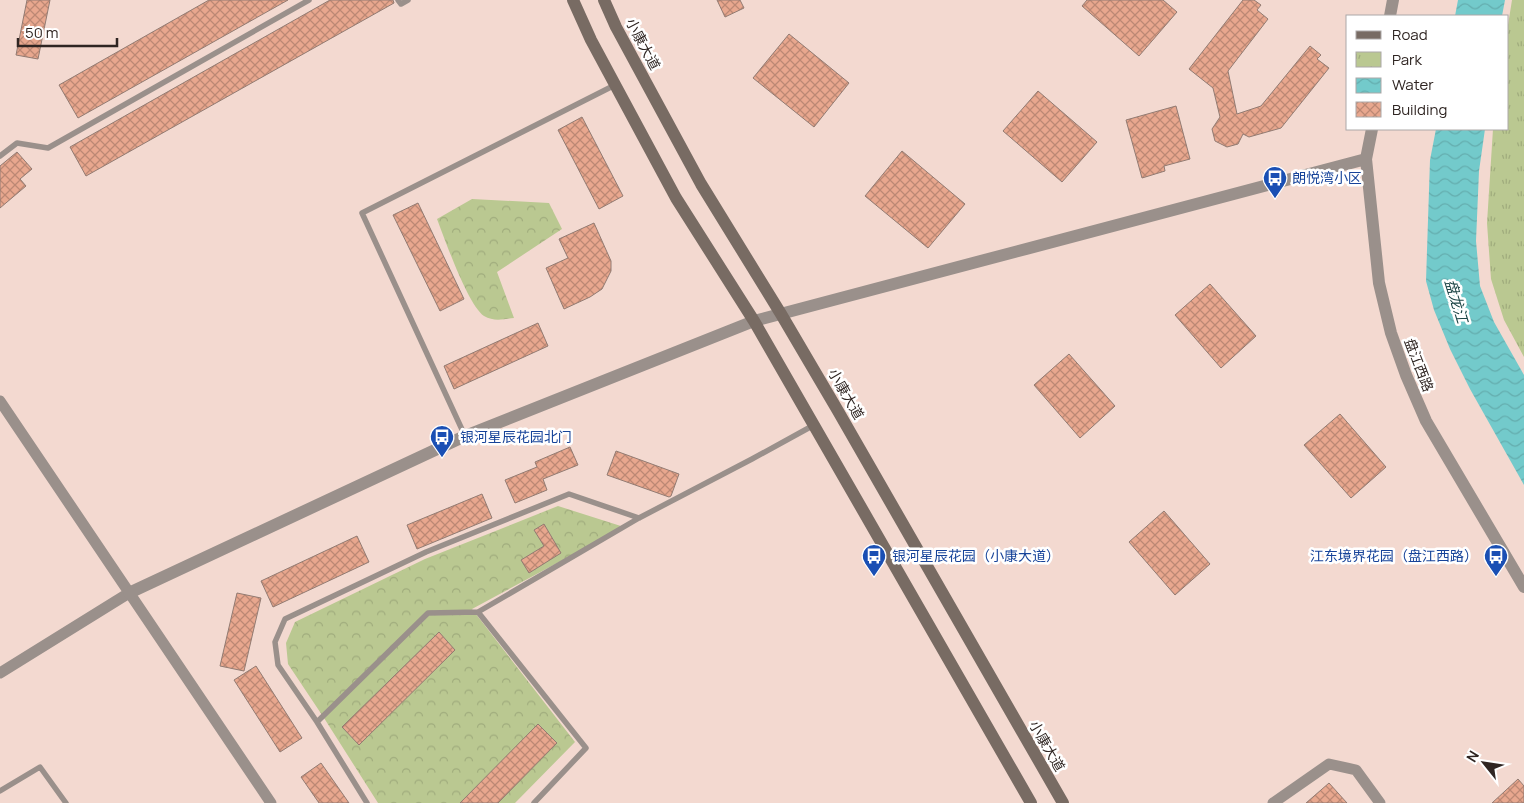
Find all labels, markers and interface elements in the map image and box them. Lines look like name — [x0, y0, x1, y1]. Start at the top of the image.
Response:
scale bar — [18, 15, 116, 47]
street label: 小康大道 — [622, 15, 665, 73]
legend — [1346, 15, 1509, 130]
text: 50 m — [25, 22, 59, 43]
text: Road — [1392, 24, 1428, 45]
text: Park — [1392, 49, 1422, 70]
text: Water — [1392, 74, 1434, 95]
text: Building — [1392, 99, 1447, 120]
bus stop icon: 朗悦湾小区 — [1262, 165, 1288, 199]
place label: 朗悦湾小区 — [1292, 168, 1362, 187]
water label: 盘龙江 — [1440, 276, 1474, 327]
street label: 盘江西路 — [1401, 335, 1438, 394]
street label: 小康大道 — [824, 365, 869, 423]
bus stop icon: 银河星辰花园北门 — [429, 424, 455, 458]
place label: 银河星辰花园北门 — [460, 427, 572, 446]
bus stop icon: 银河星辰花园（小康大道） — [861, 543, 887, 577]
bus stop icon: 江东境界花园（盘江西路） — [1483, 543, 1509, 577]
place label: 银河星辰花园（小康大道） — [892, 546, 1060, 565]
place label: 江东境界花园（盘江西路） — [1310, 546, 1478, 565]
street label: 小康大道 — [1025, 717, 1070, 775]
north arrow — [1459, 738, 1509, 788]
text: N — [1462, 747, 1483, 765]

